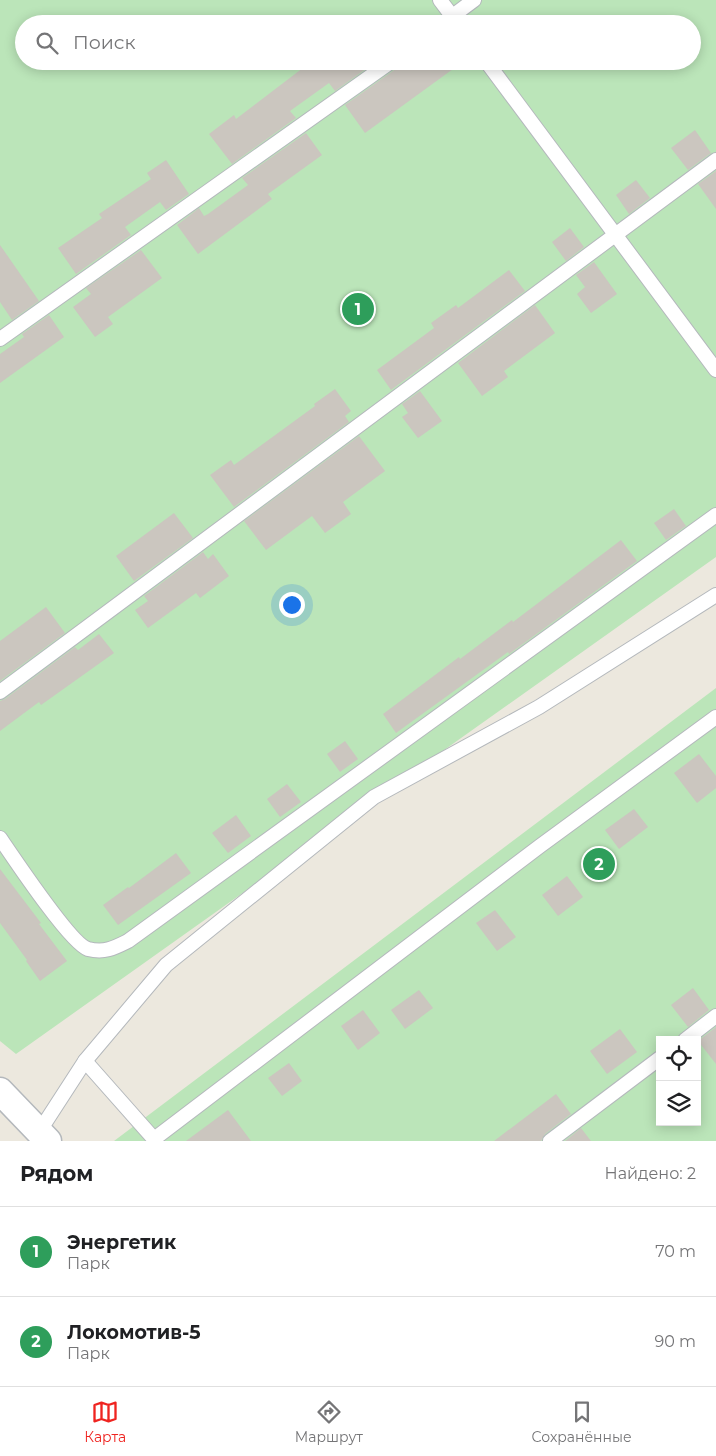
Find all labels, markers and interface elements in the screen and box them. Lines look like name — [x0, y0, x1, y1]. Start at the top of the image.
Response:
search box — [15, 15, 701, 70]
icon: search — [33, 29, 61, 57]
text: Поиск — [73, 31, 136, 54]
pin: 1 — [342, 290, 374, 328]
your location — [279, 592, 305, 618]
pin: 2 — [583, 845, 615, 883]
map controls — [656, 1036, 701, 1126]
button: locate — [656, 1036, 701, 1081]
button: layers — [656, 1081, 701, 1126]
text: Рядом — [20, 1161, 93, 1186]
text: Найдено: 2 — [605, 1164, 696, 1183]
text: Энергетик — [67, 1231, 176, 1254]
text: 1 — [33, 1242, 39, 1261]
text: 70 m — [655, 1242, 696, 1261]
text: Парк — [67, 1254, 110, 1273]
text: Локомотив-5 — [67, 1321, 201, 1344]
text: 2 — [31, 1332, 41, 1351]
text: 90 m — [654, 1332, 696, 1351]
text: Парк — [67, 1344, 110, 1363]
tab: Карта — [84, 1398, 126, 1446]
tab: Маршрут — [295, 1398, 363, 1446]
tab: Сохранённые — [532, 1398, 632, 1446]

